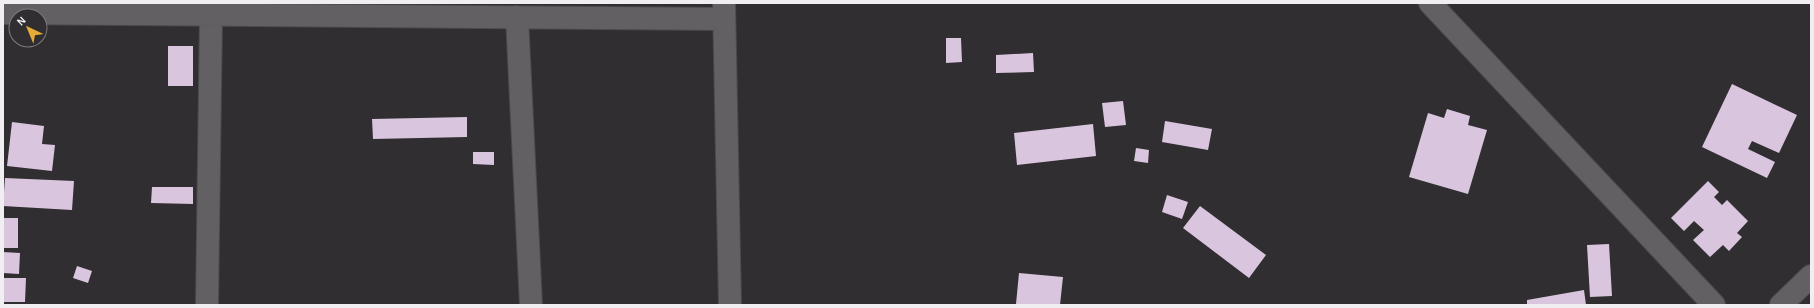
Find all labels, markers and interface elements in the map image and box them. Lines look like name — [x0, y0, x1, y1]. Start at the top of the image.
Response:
north arrow — [8, 8, 48, 48]
text: N — [15, 15, 28, 28]

